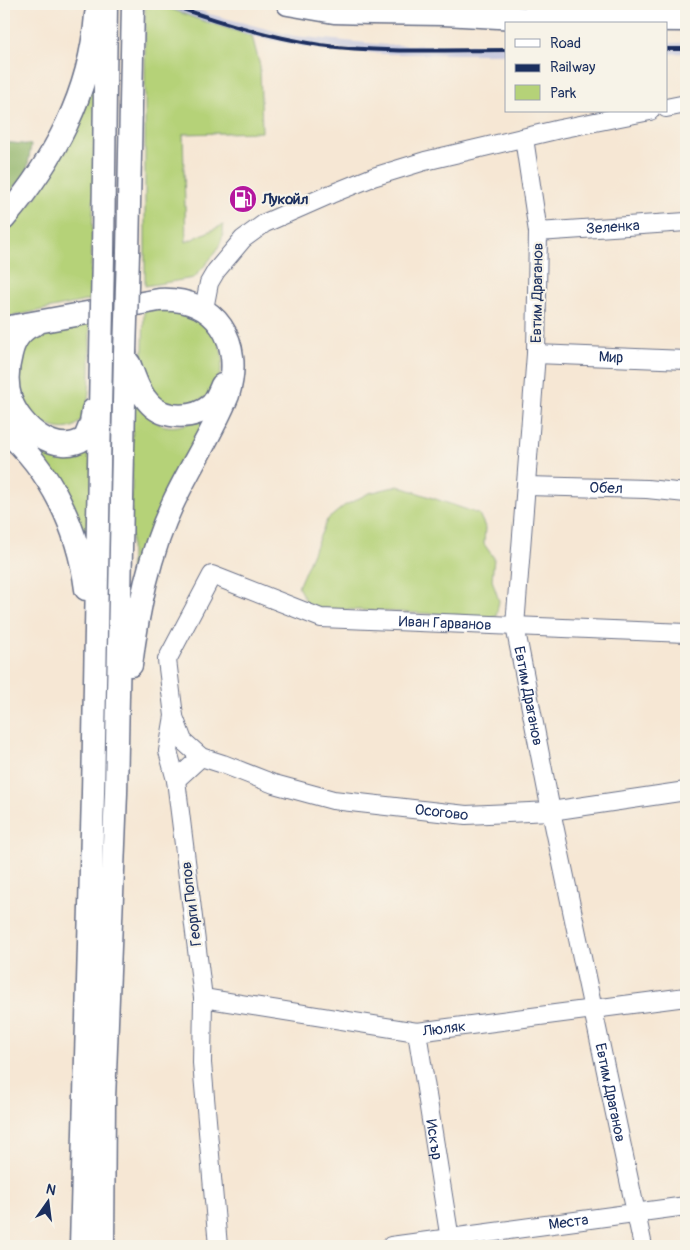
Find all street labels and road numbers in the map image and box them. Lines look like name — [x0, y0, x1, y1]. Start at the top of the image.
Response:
street label: Зеленка — [585, 216, 640, 239]
street label: Евтим Драганов — [527, 243, 548, 343]
street label: Мир — [598, 348, 624, 367]
street label: Обел — [589, 479, 623, 498]
street label: Иван Гарванов — [398, 612, 492, 635]
street label: Евтим Драганов — [509, 645, 547, 747]
street label: Осогово — [414, 800, 469, 825]
street label: Георги Попов — [177, 861, 206, 947]
street label: Люляк — [420, 1017, 467, 1041]
street label: Евтим Драганов — [590, 1041, 630, 1144]
street label: Искър — [421, 1118, 446, 1161]
street label: Места — [547, 1210, 590, 1235]

